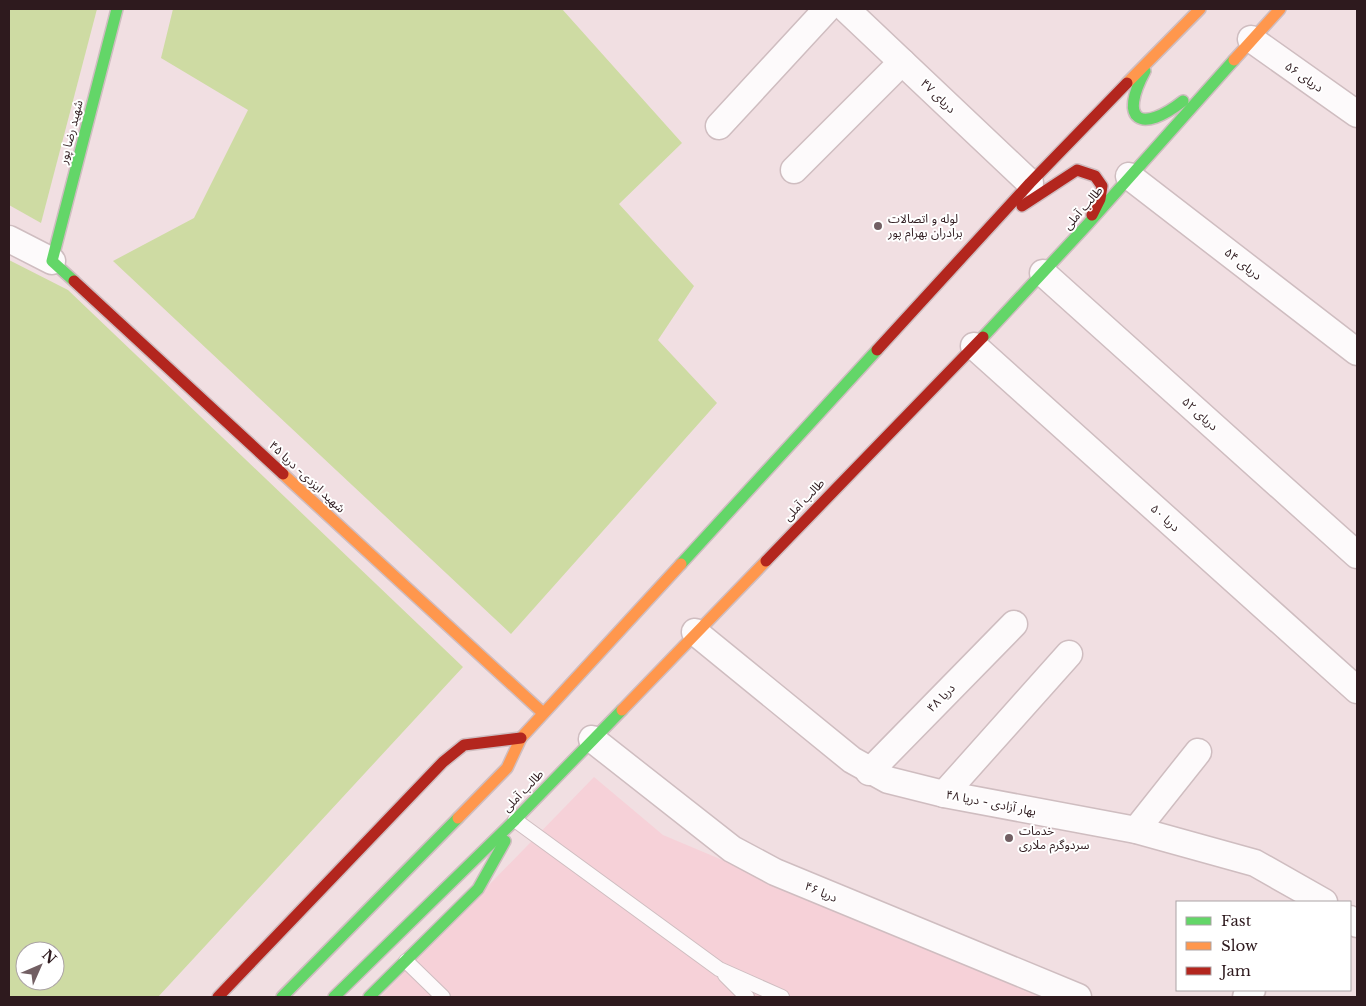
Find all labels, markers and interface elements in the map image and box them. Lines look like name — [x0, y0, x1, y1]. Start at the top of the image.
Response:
street label: دریای ۵۶ — [1282, 58, 1326, 95]
street label: دریای ۴۷ — [918, 75, 959, 116]
street label: شهید رضا پور — [55, 98, 87, 167]
street label: طالب آملی — [1060, 183, 1106, 233]
place label: لوله و اتصالات برادران بهرام پور — [887, 211, 962, 242]
marker: لوله و اتصالات برادران بهرام پور — [872, 220, 884, 232]
street label: دریای ۵۴ — [1222, 244, 1265, 283]
street label: دریای ۵۲ — [1179, 394, 1222, 434]
street label: شهید ایزدی- دریا ۴۵ — [266, 438, 348, 516]
street label: طالب آملی — [780, 475, 828, 524]
street label: دریا ۵۰ — [1148, 501, 1183, 535]
street label: دریا ۴۸ — [923, 680, 958, 715]
street label: طالب آملی — [499, 766, 547, 815]
street label: بهار آزادی - دریا ۴۸ — [945, 786, 1038, 819]
place label: خدمات سردوگرم ملاری — [1019, 823, 1089, 854]
marker: خدمات سردوگرم ملاری — [1003, 832, 1015, 844]
street label: دریا ۴۶ — [803, 878, 840, 905]
legend — [1176, 901, 1351, 991]
text: Fast — [1221, 911, 1252, 930]
text: Slow — [1221, 936, 1258, 955]
north arrow — [15, 941, 65, 991]
text: N — [38, 946, 60, 968]
text: Jam — [1219, 961, 1251, 980]

